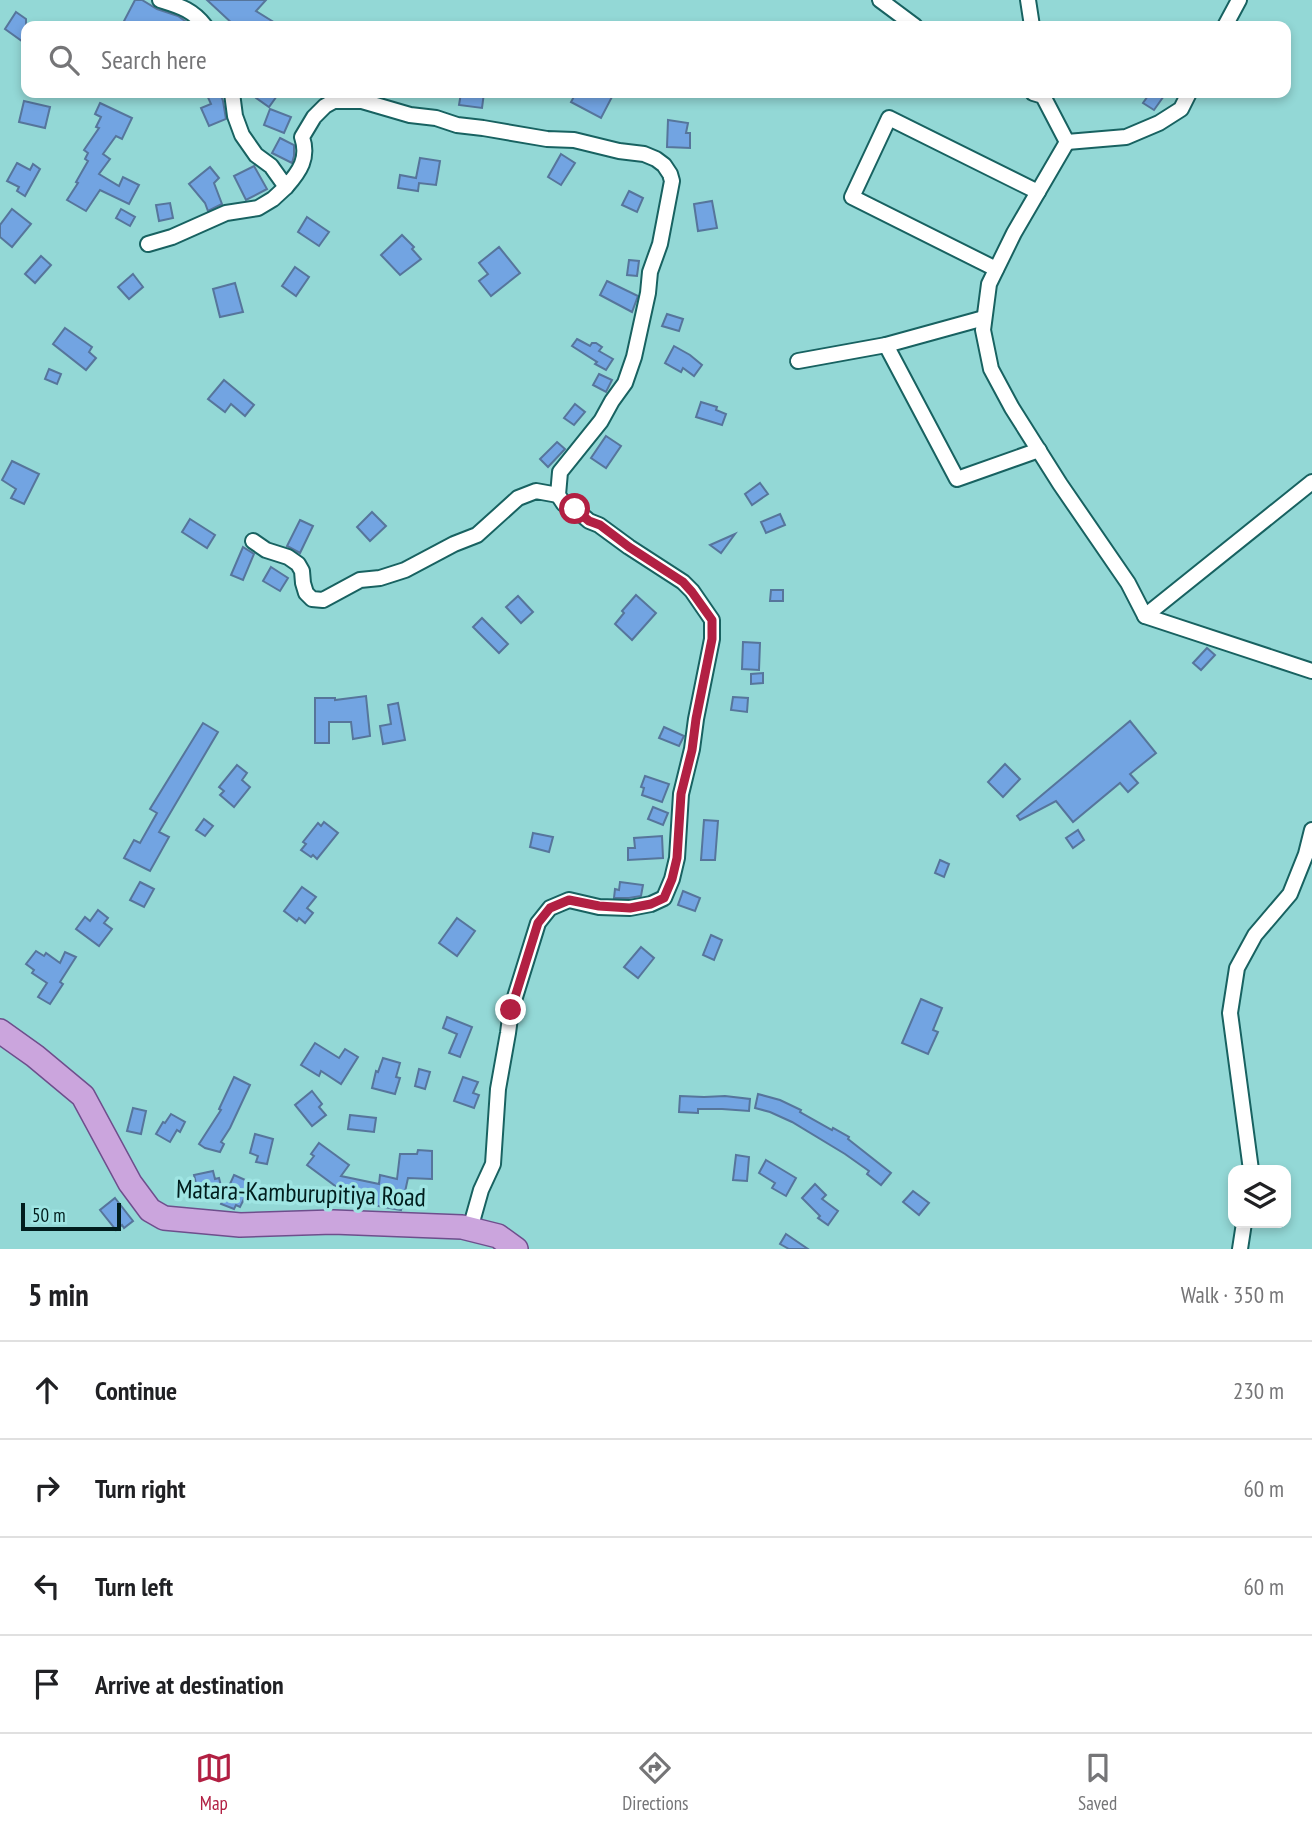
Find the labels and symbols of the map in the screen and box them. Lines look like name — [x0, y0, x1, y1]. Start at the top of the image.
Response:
route start — [559, 493, 590, 524]
route end — [495, 994, 526, 1025]
street label: Matara-Kamburupitiya Road — [176, 1172, 427, 1213]
scale bar — [21, 1200, 121, 1232]

